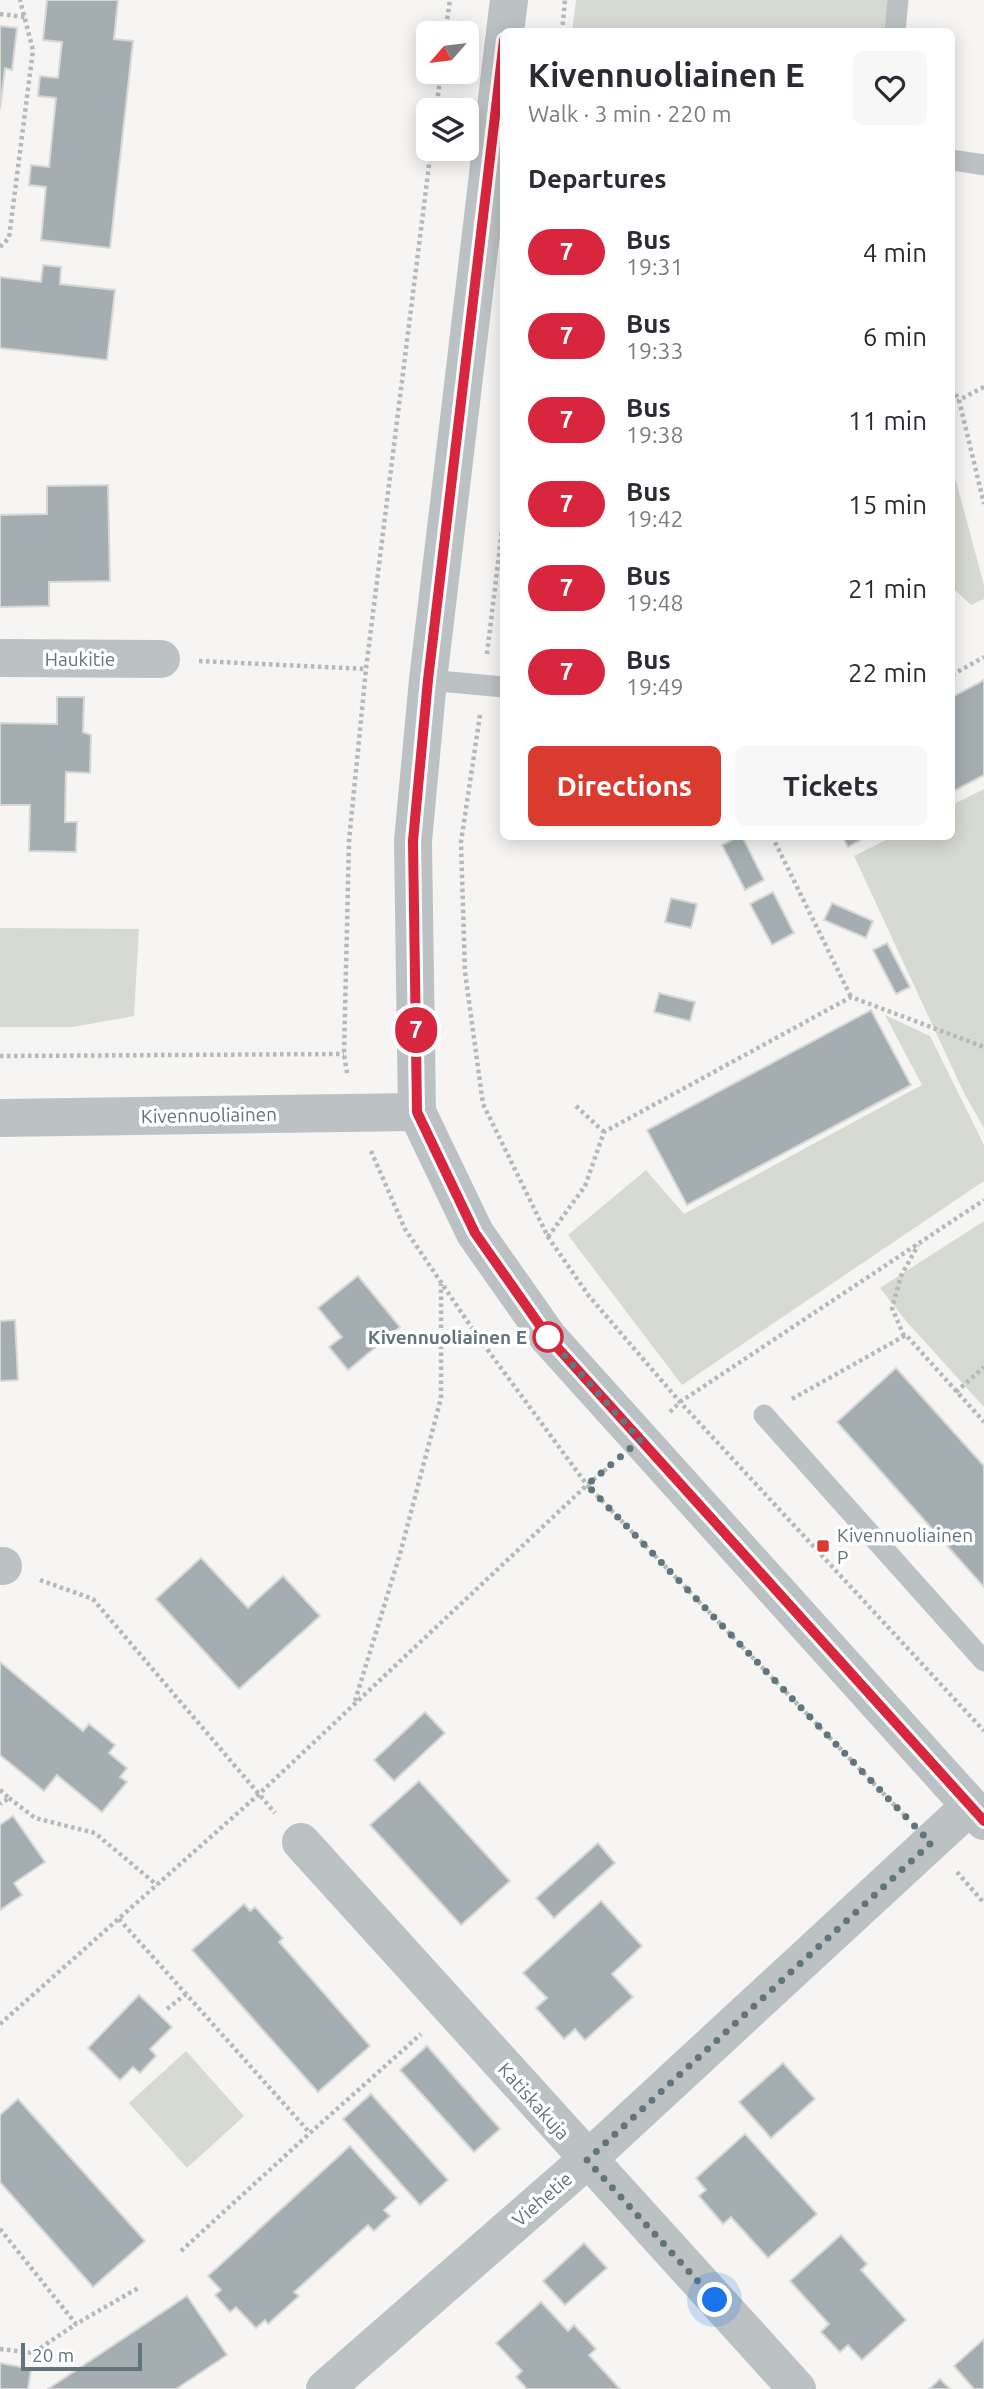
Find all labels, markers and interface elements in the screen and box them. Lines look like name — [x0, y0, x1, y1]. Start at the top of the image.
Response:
north arrow — [416, 21, 480, 84]
map controls — [416, 21, 479, 161]
button: heart — [853, 51, 927, 125]
text: Kivennuoliainen E — [528, 56, 805, 93]
button: layers — [416, 98, 479, 161]
text: Walk · 3 min · 220 m — [528, 101, 732, 126]
text: Departures — [528, 164, 666, 193]
text: Bus — [626, 225, 671, 254]
text: 7 — [560, 238, 573, 265]
text: 4 min — [863, 238, 927, 267]
text: 19:31 — [626, 254, 684, 279]
text: Bus — [626, 309, 671, 338]
text: 7 — [560, 322, 573, 349]
text: 6 min — [863, 322, 927, 351]
text: 19:33 — [626, 338, 684, 363]
text: Bus — [626, 393, 671, 422]
text: 7 — [560, 406, 573, 433]
text: 11 min — [848, 406, 927, 435]
text: 19:38 — [626, 422, 684, 447]
text: Bus — [626, 477, 671, 506]
text: 7 — [560, 490, 573, 517]
text: 15 min — [848, 490, 927, 519]
text: 19:42 — [626, 506, 684, 531]
text: Bus — [626, 561, 671, 590]
text: 7 — [560, 574, 573, 601]
text: 21 min — [848, 574, 927, 603]
text: 19:48 — [626, 590, 684, 615]
text: Bus — [626, 645, 671, 674]
street label: Haukitie — [45, 648, 115, 670]
text: 7 — [560, 658, 573, 685]
text: 22 min — [848, 658, 927, 687]
text: 19:49 — [626, 674, 684, 699]
button: Directions — [528, 746, 721, 826]
button: Tickets — [735, 746, 927, 826]
line badge: 7 — [393, 1007, 439, 1053]
text: 7 — [409, 1016, 423, 1043]
street label: Kivennuoliainen — [141, 1103, 277, 1127]
marker: Kivennuoliainen E — [533, 1322, 563, 1352]
place label: Kivennuoliainen E — [368, 1326, 527, 1348]
place label: Kivennuoliainen P — [837, 1524, 973, 1568]
marker: Kivennuoliainen P — [815, 1538, 831, 1554]
street label: Katiskakuja — [494, 2058, 574, 2144]
street label: Viehetie — [508, 2167, 576, 2231]
your location — [697, 2282, 732, 2317]
scale bar — [21, 2340, 142, 2372]
text: 20 m — [32, 2344, 74, 2366]

